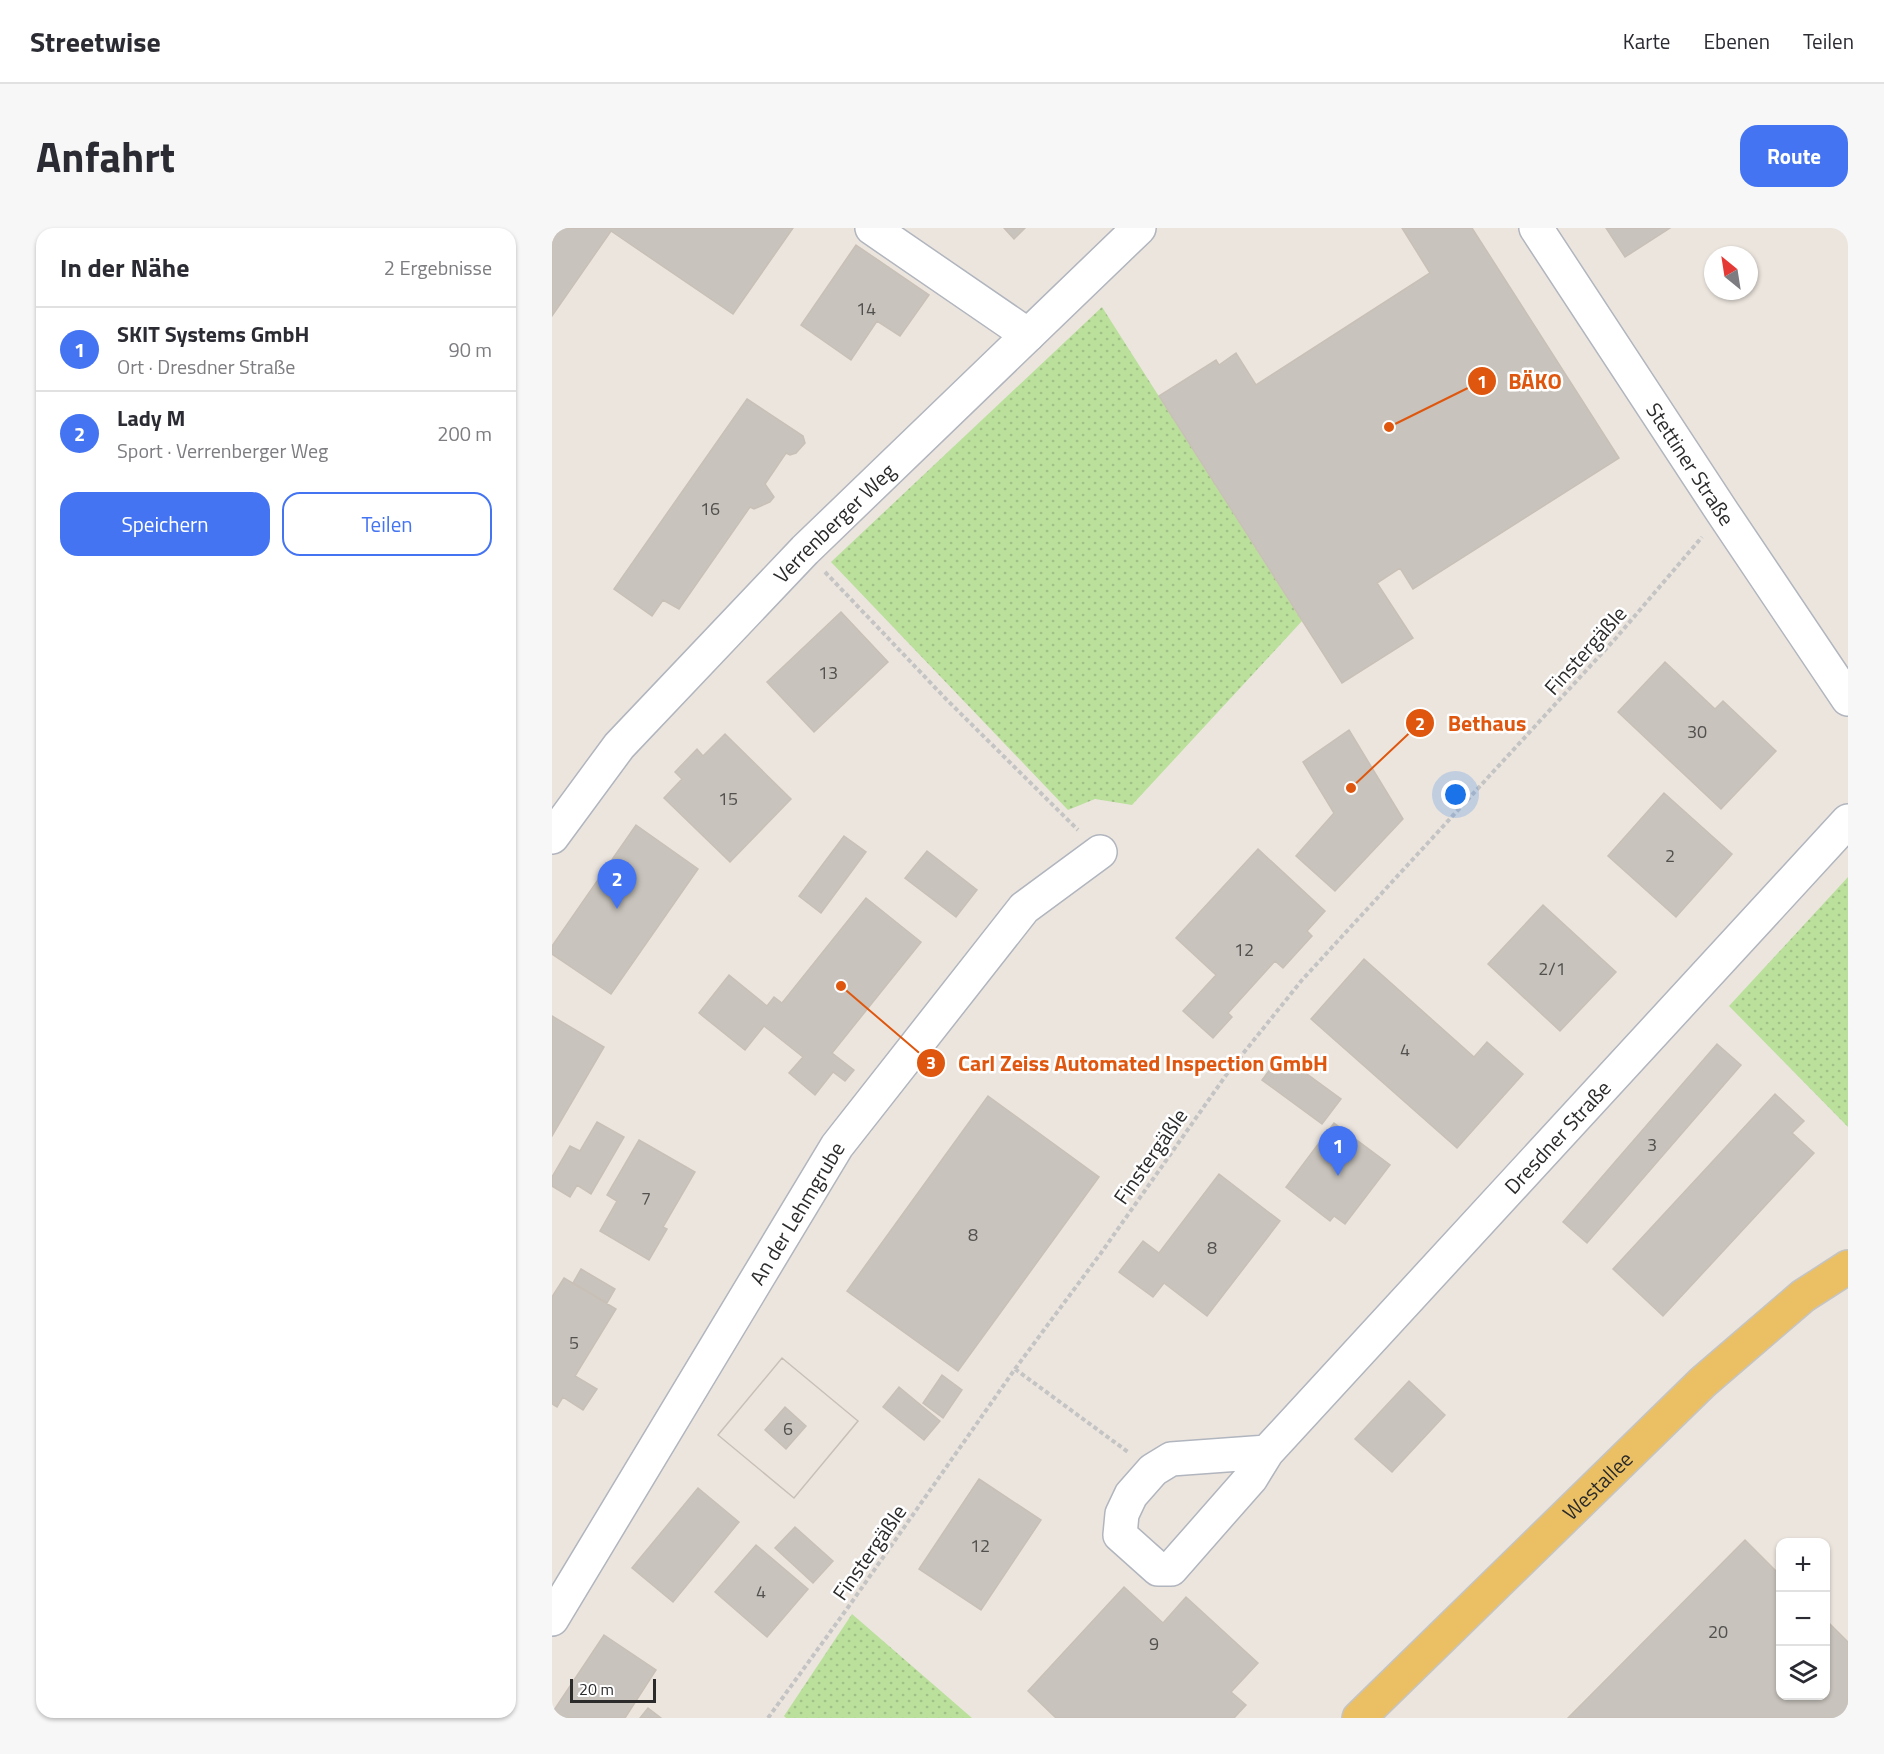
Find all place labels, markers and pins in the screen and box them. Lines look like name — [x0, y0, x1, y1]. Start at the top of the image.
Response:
callout: BÄKO — [1467, 361, 1574, 401]
callout: Bethaus — [1405, 703, 1538, 743]
pin: 2 — [598, 860, 636, 909]
callout: Carl Zeiss Automated Inspection GmbH — [916, 1043, 1340, 1083]
pin: 1 — [1318, 1126, 1358, 1176]

